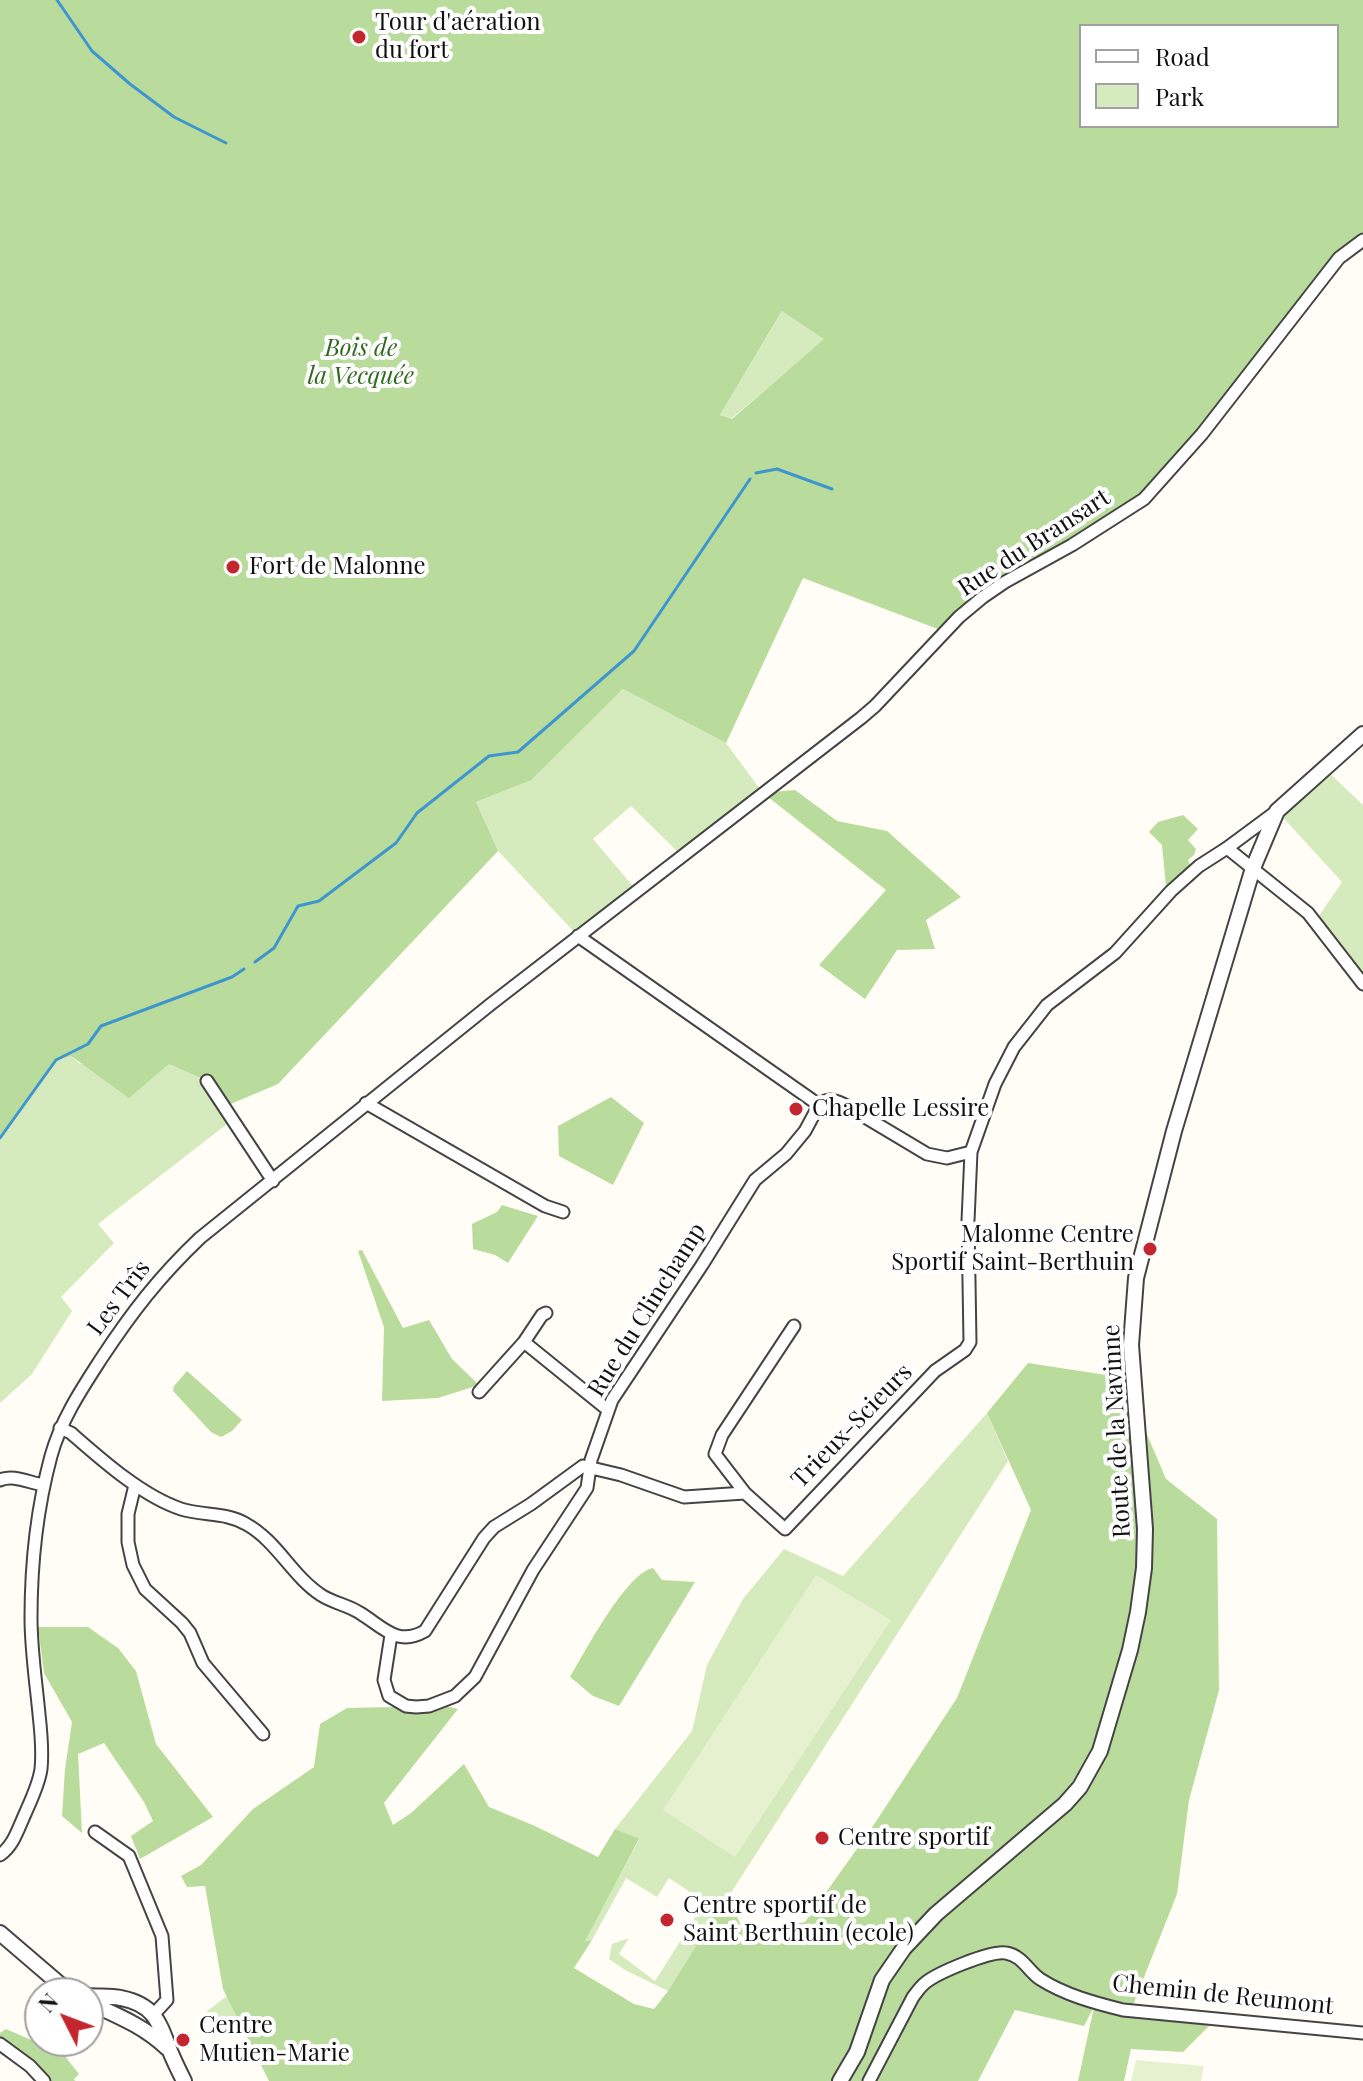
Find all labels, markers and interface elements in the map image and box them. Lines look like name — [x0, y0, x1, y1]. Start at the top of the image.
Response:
place label: Tour d'aération du fort — [375, 9, 541, 65]
legend — [1079, 24, 1339, 128]
marker: Tour d'aération du fort — [350, 28, 368, 46]
text: Road — [1155, 40, 1210, 72]
text: Park — [1155, 80, 1204, 112]
park label: Bois de la Vecquée — [308, 335, 414, 391]
street label: Rue du Bransart — [953, 483, 1115, 603]
place label: Fort de Malonne — [249, 553, 426, 581]
marker: Fort de Malonne — [224, 558, 242, 576]
place label: Chapelle Lessire — [812, 1095, 989, 1123]
marker: Chapelle Lessire — [787, 1100, 805, 1118]
street label: Rue du Clinchamp — [582, 1218, 712, 1402]
place label: Malonne Centre Sportif Saint-Berthuin — [891, 1221, 1134, 1277]
marker: Malonne Centre Sportif Saint-Berthuin — [1141, 1240, 1159, 1258]
street label: Les Trîs — [82, 1255, 156, 1341]
street label: Route de la Navinne — [1097, 1323, 1137, 1539]
street label: Trieux-Scieurs — [786, 1358, 918, 1494]
place label: Centre sportif — [838, 1824, 990, 1852]
marker: Centre sportif — [813, 1829, 831, 1847]
place label: Centre sportif de Saint Berthuin (ecole) — [683, 1892, 914, 1948]
marker: Centre sportif de Saint Berthuin (ecole) — [658, 1911, 676, 1929]
street label: Chemin de Reumont — [1111, 1969, 1335, 2021]
north arrow — [24, 1977, 104, 2057]
text: N — [31, 1986, 64, 2018]
place label: Centre Mutien-Marie — [199, 2012, 350, 2068]
marker: Centre Mutien-Marie — [174, 2031, 192, 2049]

